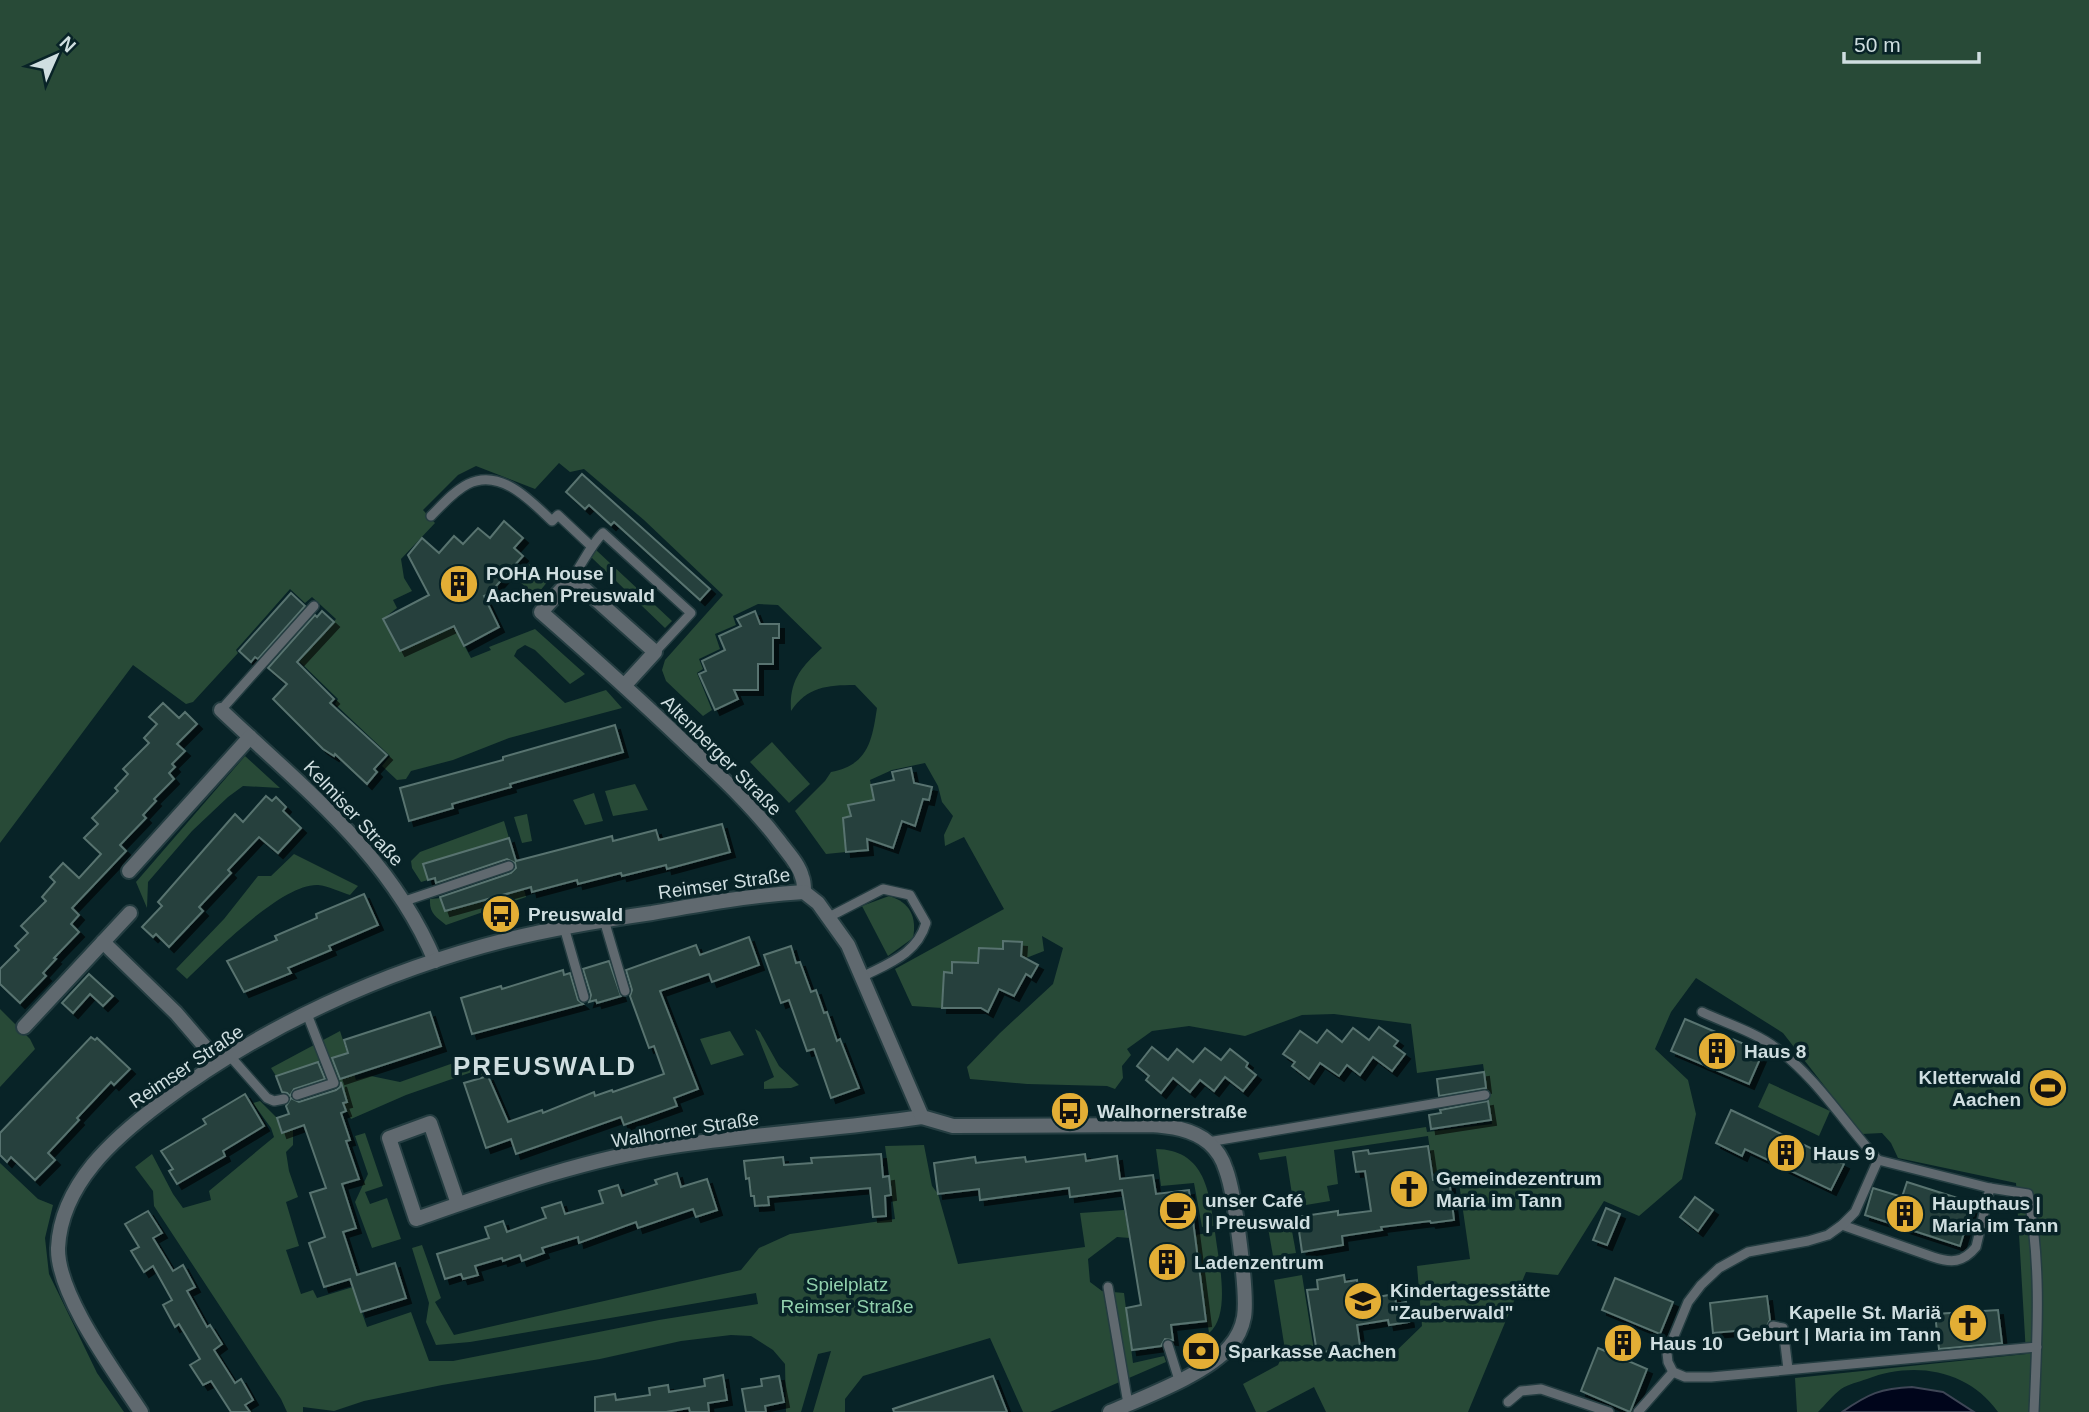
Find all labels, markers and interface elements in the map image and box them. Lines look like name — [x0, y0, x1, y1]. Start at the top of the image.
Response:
north arrow — [21, 21, 91, 91]
scale bar — [1844, 21, 1979, 65]
text: N — [55, 32, 80, 57]
text: 50 m — [1854, 33, 1901, 56]
building icon: POHA House | Aachen Preuswald — [438, 563, 480, 605]
place label: POHA House | Aachen Preuswald — [486, 563, 655, 606]
street label: Altenberger Straße — [657, 691, 786, 820]
street label: Kelmiser Straße — [300, 756, 408, 870]
street label: Reimser Straße — [657, 864, 791, 903]
bus stop icon: Preuswald — [480, 893, 522, 935]
place label: Preuswald — [528, 904, 623, 925]
street label: Reimser Straße — [125, 1021, 247, 1112]
building icon: Haus 8 — [1696, 1030, 1738, 1072]
place label: Haus 8 — [1744, 1041, 1806, 1062]
district label: PREUSWALD — [453, 1051, 637, 1081]
place label: Kletterwald Aachen — [1919, 1067, 2021, 1110]
sports icon: Kletterwald Aachen — [2027, 1067, 2069, 1109]
bus stop icon: Walhornerstraße — [1049, 1090, 1091, 1132]
place label: Walhornerstraße — [1097, 1101, 1247, 1122]
street label: Walhorner Straße — [610, 1107, 760, 1152]
building icon: Haus 9 — [1765, 1132, 1807, 1174]
place label: Haus 9 — [1813, 1143, 1875, 1164]
church icon: Gemeindezentrum Maria im Tann — [1388, 1168, 1430, 1210]
place label: Gemeindezentrum Maria im Tann — [1436, 1168, 1602, 1211]
cafe icon: unser Café | Preuswald — [1157, 1190, 1199, 1232]
place label: unser Café | Preuswald — [1205, 1190, 1311, 1233]
building icon: Haupthaus | Maria im Tann — [1884, 1193, 1926, 1235]
place label: Haupthaus | Maria im Tann — [1932, 1193, 2058, 1236]
building icon: Ladenzentrum — [1146, 1241, 1188, 1283]
place label: Ladenzentrum — [1194, 1252, 1324, 1273]
park label: Spielplatz Reimser Straße — [780, 1274, 914, 1317]
school or university icon: Kindertagesstätte "Zauberwald" — [1342, 1280, 1384, 1322]
place label: Kindertagesstätte "Zauberwald" — [1390, 1280, 1551, 1323]
place label: Kapelle St. Mariä Geburt | Maria im Tann — [1737, 1302, 1941, 1345]
church icon: Kapelle St. Mariä Geburt | Maria im Tann — [1947, 1302, 1989, 1344]
building icon: Haus 10 — [1602, 1322, 1644, 1364]
bank icon: Sparkasse Aachen — [1180, 1330, 1222, 1372]
place label: Haus 10 — [1650, 1333, 1723, 1354]
place label: Sparkasse Aachen — [1228, 1341, 1396, 1362]

